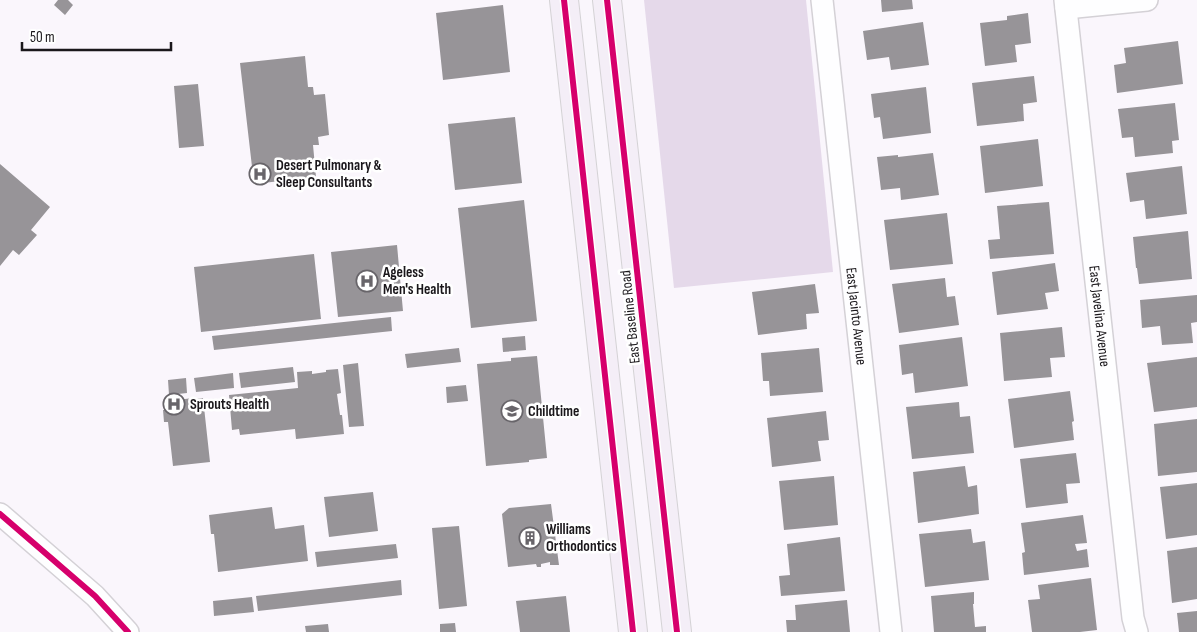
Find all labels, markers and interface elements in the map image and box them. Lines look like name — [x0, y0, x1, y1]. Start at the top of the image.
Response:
scale bar — [22, 20, 171, 52]
text: 50 m — [30, 28, 55, 47]
place label: Desert Pulmonary & Sleep Consultants — [276, 156, 382, 192]
hospital icon: Desert Pulmonary & Sleep Consultants — [248, 162, 272, 186]
place label: Ageless Men's Health — [382, 263, 451, 299]
street label: East Javelina Avenue — [1084, 265, 1114, 368]
street label: East Jacinto Avenue — [841, 266, 871, 366]
hospital icon: Ageless Men's Health — [355, 269, 379, 293]
street label: East Baseline Road — [616, 269, 645, 365]
hospital icon: Sprouts Health — [162, 392, 186, 416]
place label: Sprouts Health — [190, 395, 269, 414]
school or university icon: Childtime — [500, 399, 524, 423]
place label: Childtime — [528, 402, 579, 421]
place label: Williams Orthodontics — [546, 520, 617, 556]
building icon: Williams Orthodontics — [518, 526, 542, 550]

